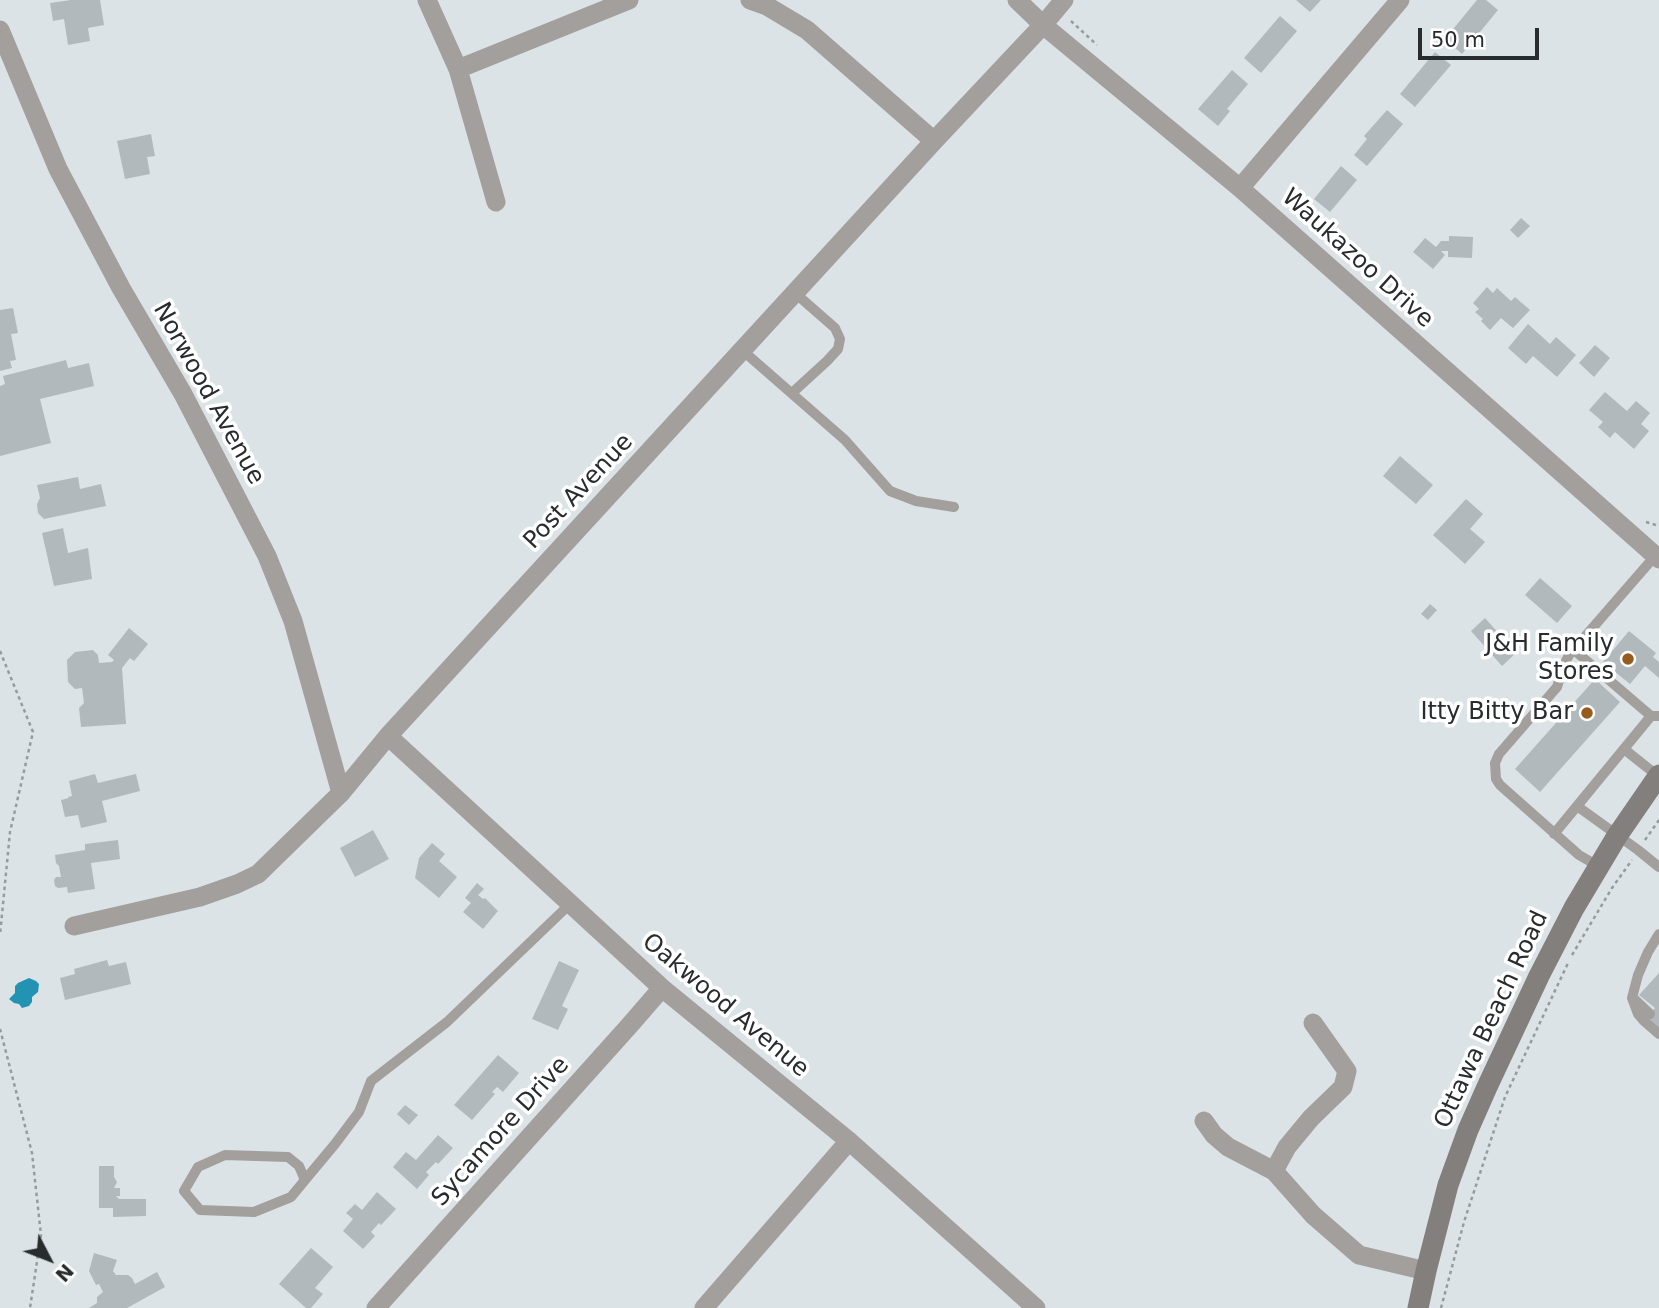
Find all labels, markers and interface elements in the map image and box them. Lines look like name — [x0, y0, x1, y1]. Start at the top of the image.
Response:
scale bar — [1421, 14, 1542, 58]
text: 50 m — [1431, 28, 1485, 52]
street label: Waukazoo Drive — [1275, 183, 1439, 335]
street label: Norwood Avenue — [146, 298, 270, 490]
street label: Post Avenue — [518, 428, 640, 556]
place label: J&H Family Stores — [1485, 631, 1614, 687]
marker: J&H Family Stores — [1620, 651, 1636, 667]
place label: Itty Bitty Bar — [1420, 699, 1573, 727]
marker: Itty Bitty Bar — [1579, 705, 1595, 721]
street label: Ottawa Beach Road — [1429, 907, 1555, 1133]
street label: Oakwood Avenue — [636, 928, 814, 1084]
street label: Sycamore Drive — [426, 1051, 576, 1213]
north arrow — [14, 1224, 84, 1294]
text: N — [51, 1260, 78, 1286]

